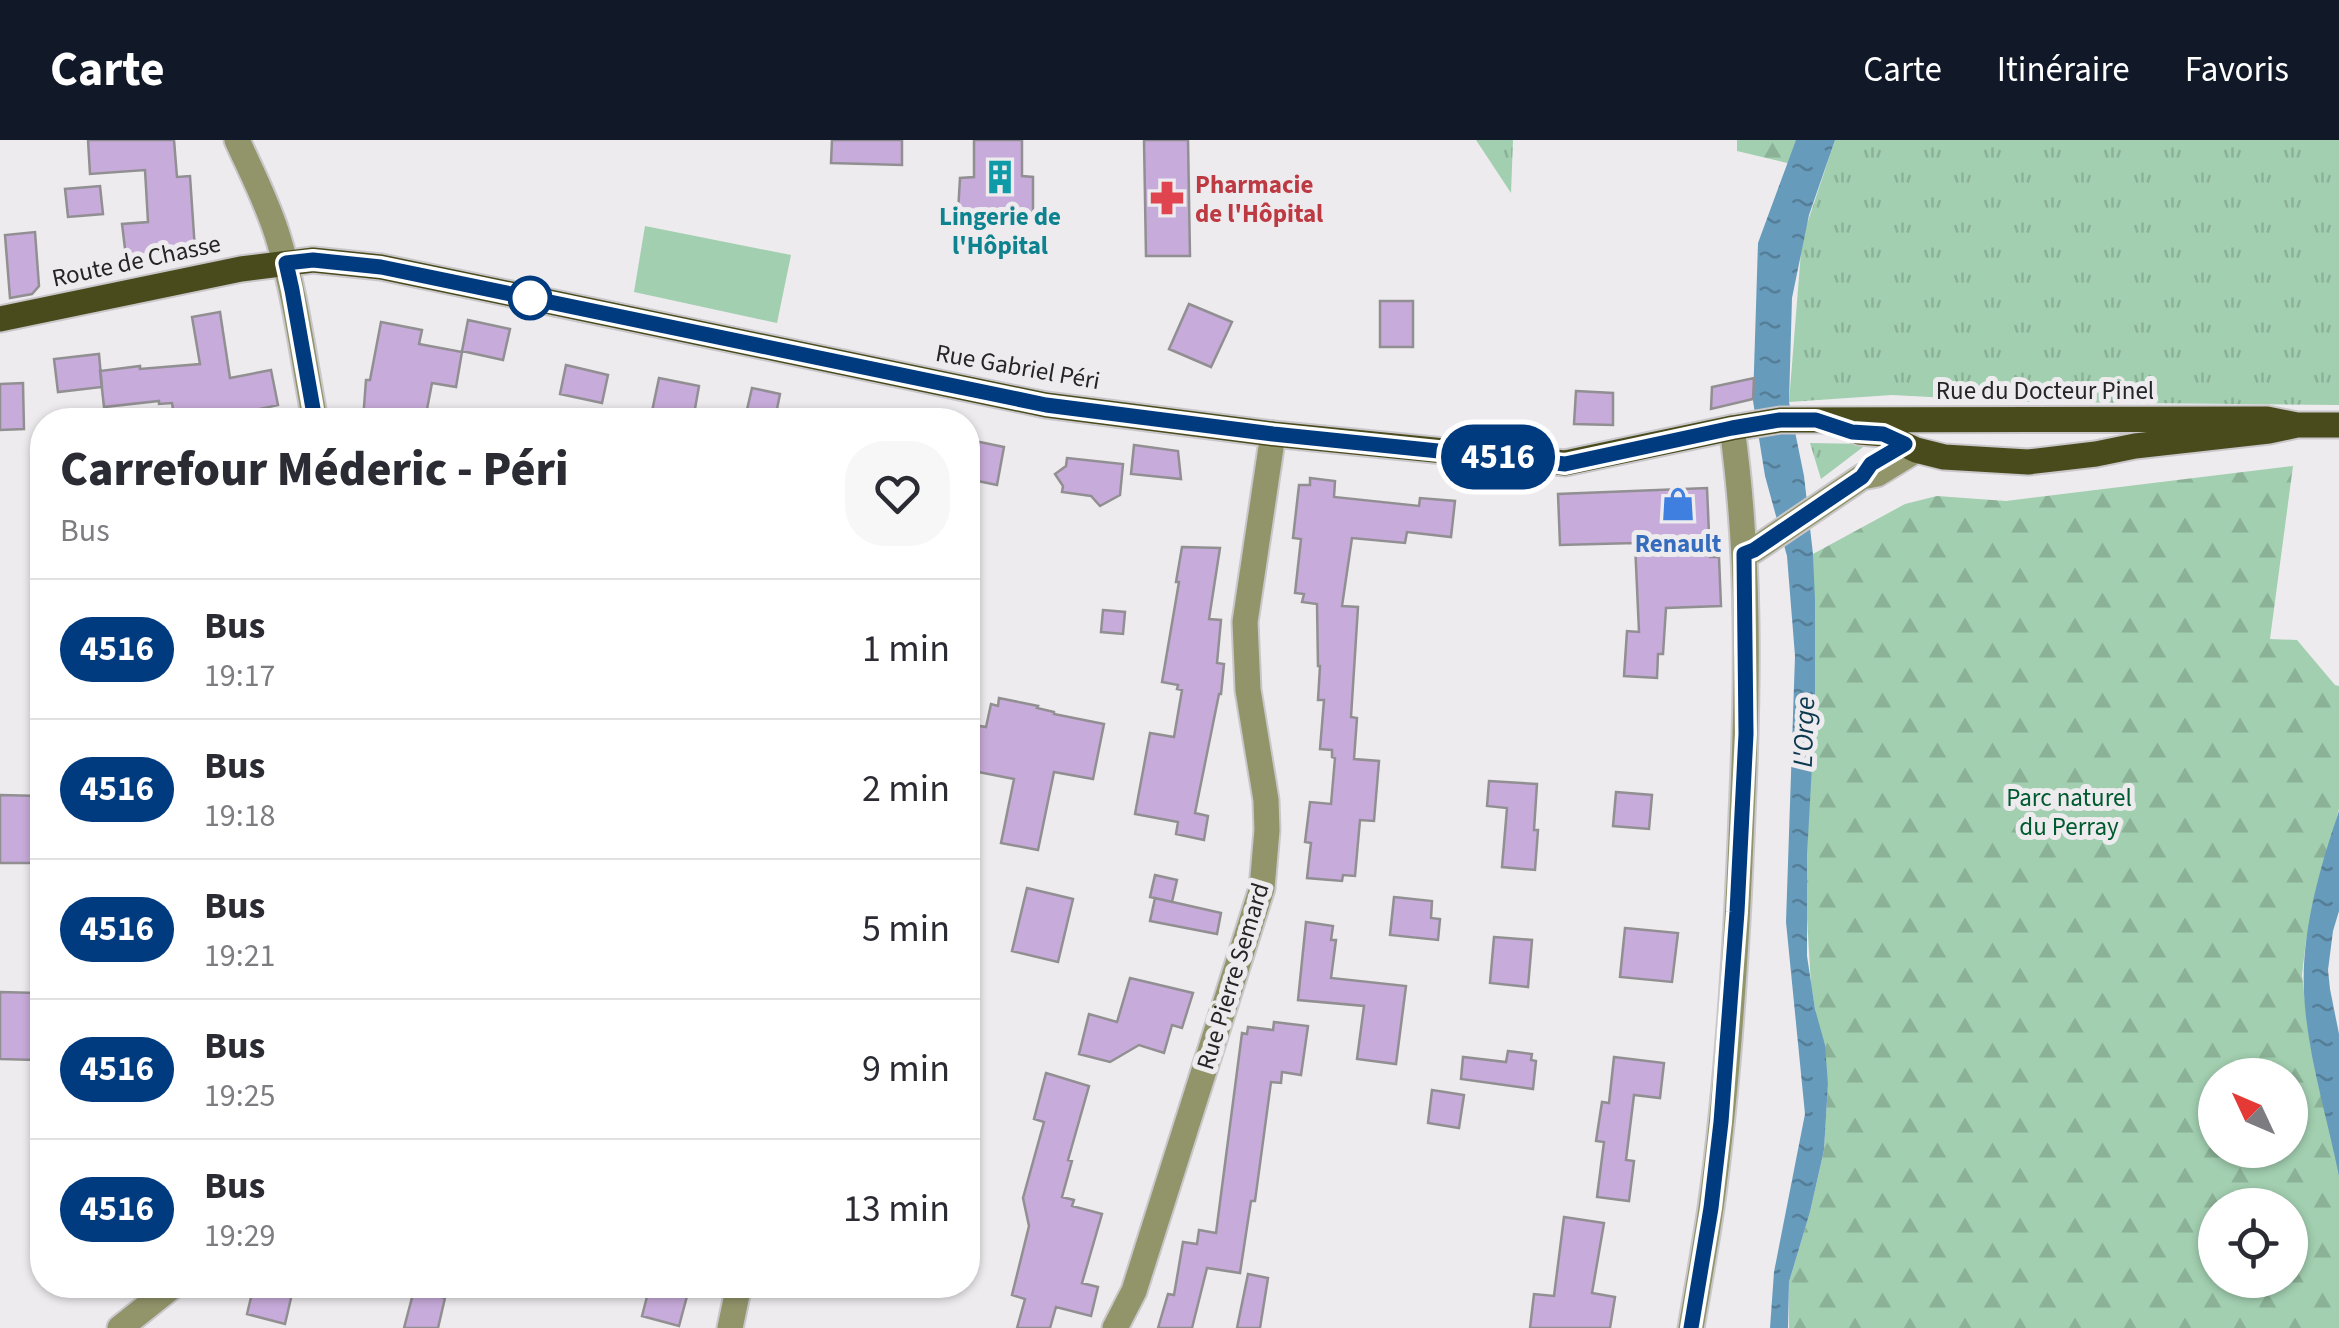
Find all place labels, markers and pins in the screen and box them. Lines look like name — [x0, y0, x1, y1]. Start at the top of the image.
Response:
building icon: Lingerie de l'Hôpital — [981, 158, 1019, 196]
place label: Pharmacie de l'Hôpital — [1195, 167, 1323, 232]
pharmacy icon: Pharmacie de l'Hôpital — [1148, 179, 1186, 217]
place label: Lingerie de l'Hôpital — [939, 199, 1061, 264]
unlabelled marker — [509, 277, 551, 319]
shop icon: Renault — [1659, 485, 1697, 523]
place label: Renault — [1635, 526, 1722, 562]

